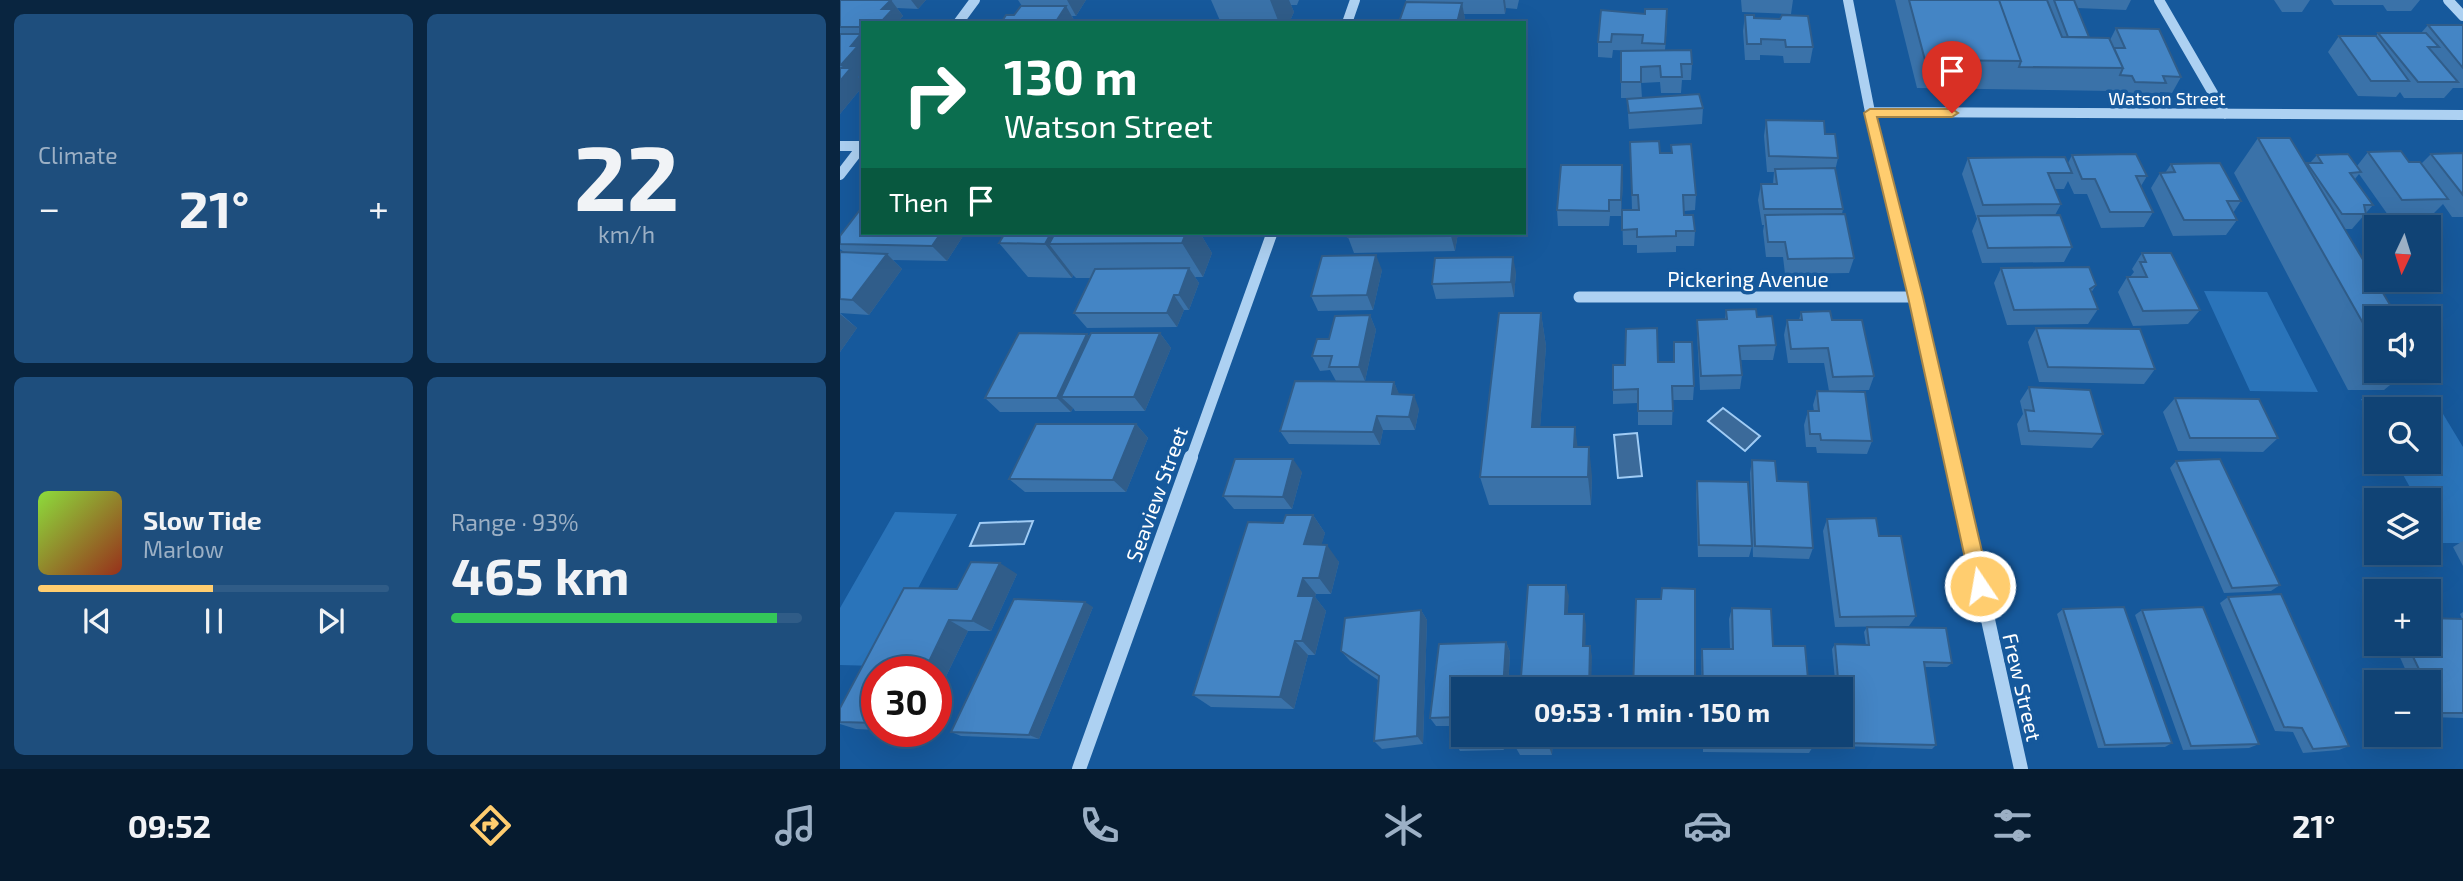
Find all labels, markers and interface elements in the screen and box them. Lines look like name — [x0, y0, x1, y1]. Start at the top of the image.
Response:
pin — [1922, 41, 1982, 113]
text: 130 m — [1004, 46, 1138, 105]
icon: right — [889, 49, 980, 140]
icon: arrive — [1933, 52, 1971, 90]
street label: Watson Street — [2108, 87, 2226, 109]
text: Watson Street — [1004, 106, 1213, 144]
text: 22 — [574, 120, 679, 229]
text: Climate — [38, 141, 118, 169]
text: 21° — [179, 176, 249, 238]
icon: arrive — [962, 182, 1000, 220]
text: − — [38, 184, 60, 230]
text: + — [368, 184, 389, 230]
text: Then — [889, 186, 948, 217]
north arrow — [2364, 215, 2441, 292]
map controls — [2364, 215, 2441, 747]
text: km/h — [598, 220, 655, 248]
street label: Pickering Avenue — [1667, 266, 1829, 291]
button: sound — [2364, 306, 2441, 383]
button: search — [2364, 397, 2441, 474]
street label: Seaview Street — [1120, 423, 1192, 565]
button: layers — [2364, 488, 2441, 565]
text: Slow Tide — [143, 504, 262, 535]
text: Range · 93% — [451, 508, 579, 536]
text: Marlow — [143, 535, 224, 563]
text: 465 km — [451, 543, 630, 605]
position arrow — [1943, 549, 2017, 623]
button: + — [2364, 579, 2441, 656]
icon: previous — [78, 602, 116, 640]
icon: pause — [195, 602, 233, 640]
icon: next — [312, 602, 350, 640]
street label: Frew Street — [1998, 630, 2048, 744]
speed limit sign: 30 — [861, 656, 952, 747]
button: − — [2364, 670, 2441, 747]
text: 09:53 · 1 min · 150 m — [1534, 696, 1770, 727]
icon: directions — [466, 801, 515, 850]
icon: music — [771, 801, 820, 850]
icon: phone — [1075, 801, 1124, 850]
icon: climate — [1379, 801, 1428, 850]
icon: car — [1683, 801, 1732, 850]
icon: filters — [1988, 801, 2037, 850]
text: 09:52 — [128, 806, 211, 844]
text: 21° — [2292, 806, 2335, 844]

